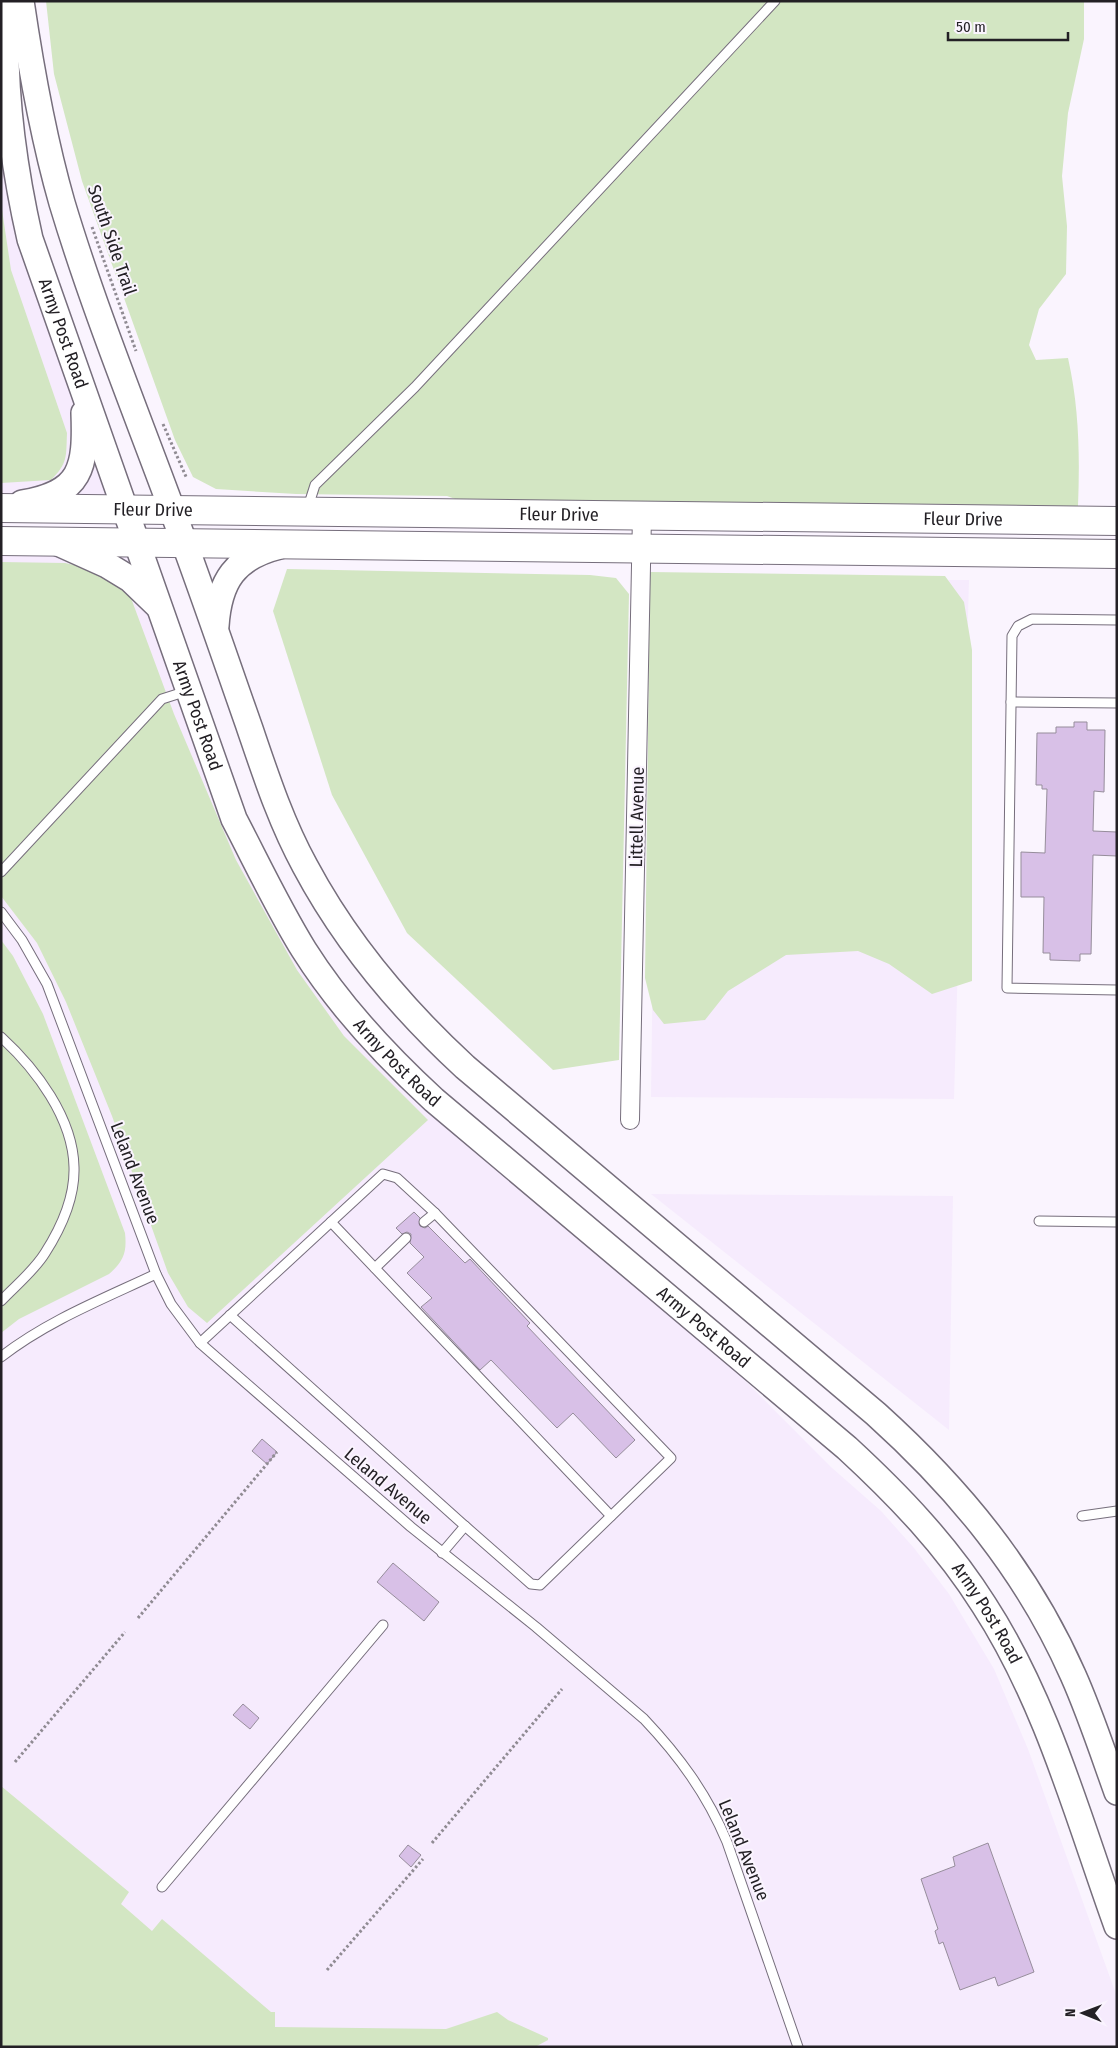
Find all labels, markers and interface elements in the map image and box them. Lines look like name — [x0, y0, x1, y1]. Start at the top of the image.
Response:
scale bar — [948, 10, 1068, 42]
text: 50 m — [956, 18, 986, 36]
street label: South Side Trail — [83, 182, 141, 298]
street label: Army Post Road — [34, 275, 93, 391]
street label: Fleur Drive — [113, 498, 193, 521]
street label: Fleur Drive — [519, 503, 599, 526]
street label: Fleur Drive — [923, 508, 1003, 531]
street label: Army Post Road — [168, 657, 227, 773]
street label: Littell Avenue — [625, 766, 649, 868]
street label: Army Post Road — [349, 1014, 445, 1112]
street label: Leland Avenue — [105, 1119, 165, 1227]
street label: Army Post Road — [652, 1282, 755, 1373]
street label: Leland Avenue — [340, 1443, 436, 1529]
street label: Army Post Road — [947, 1558, 1027, 1667]
street label: Leland Avenue — [714, 1796, 774, 1904]
north arrow — [1058, 1988, 1108, 2038]
text: N — [1062, 2008, 1079, 2017]

